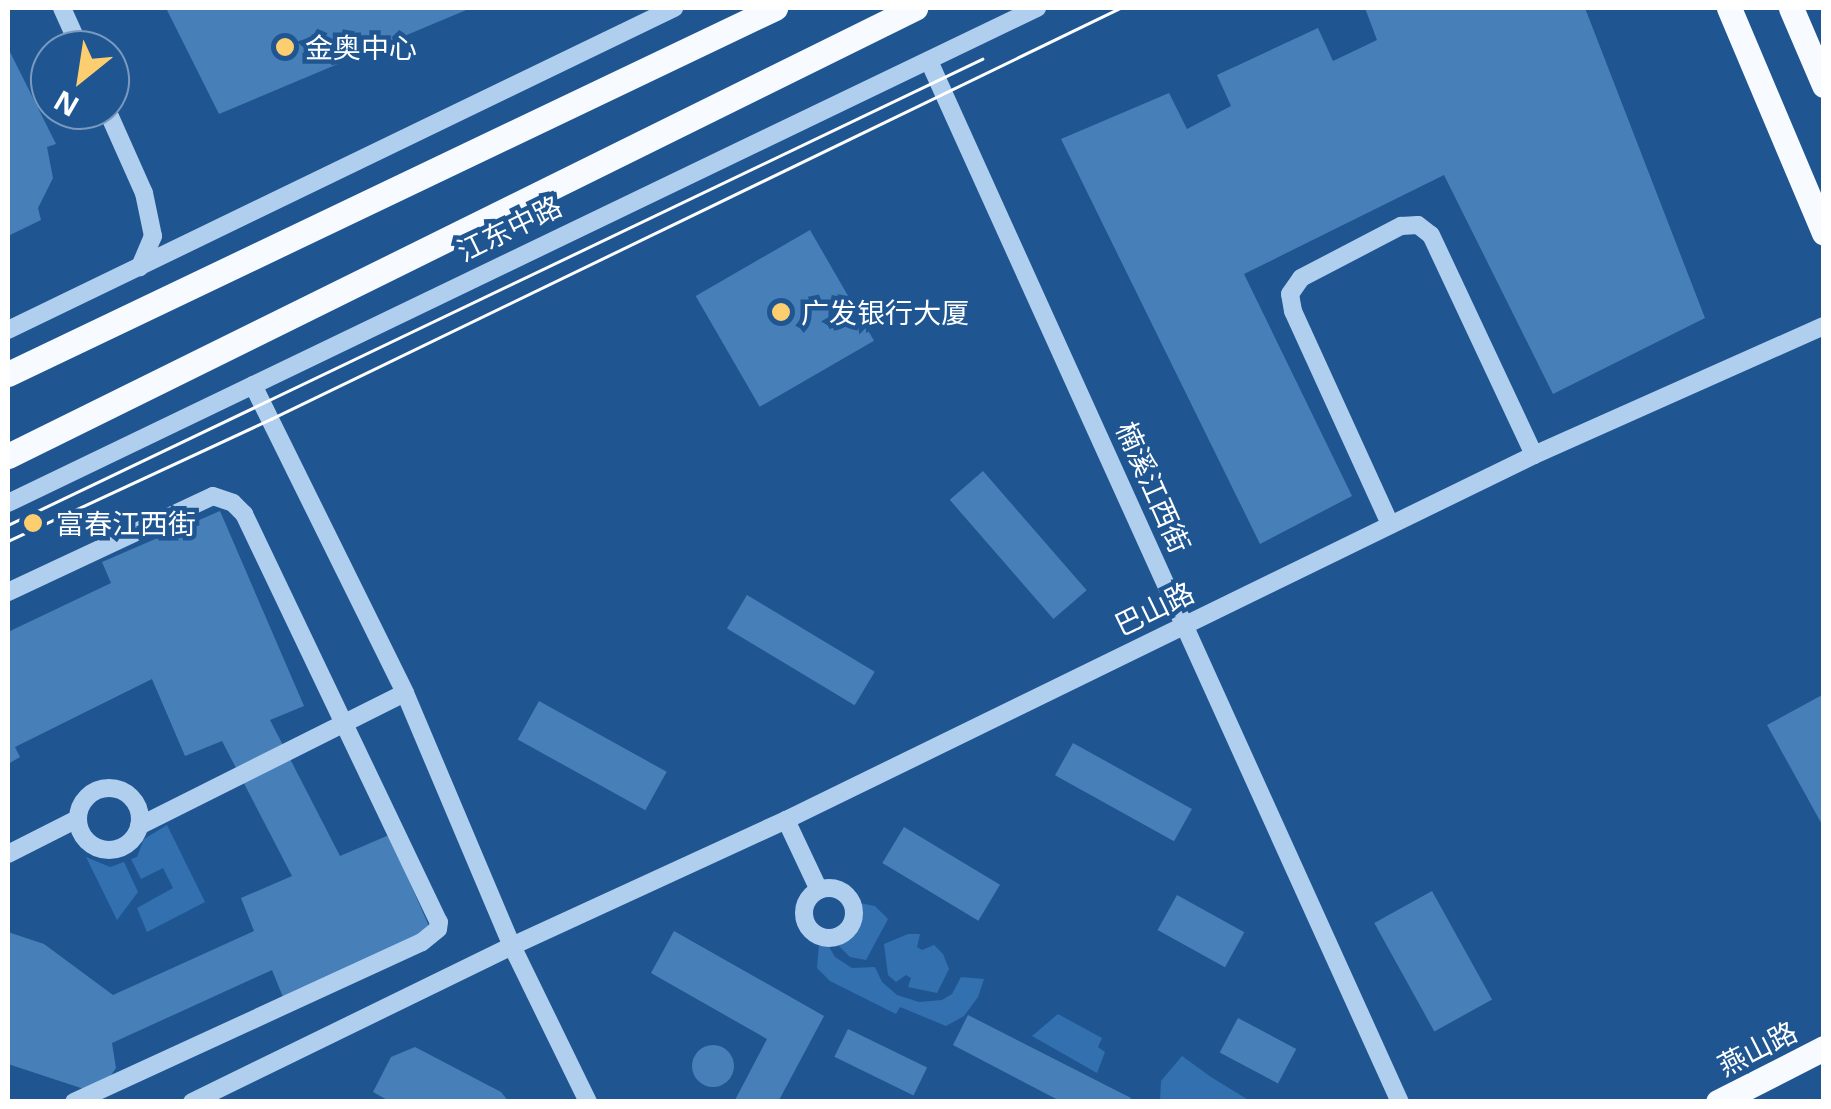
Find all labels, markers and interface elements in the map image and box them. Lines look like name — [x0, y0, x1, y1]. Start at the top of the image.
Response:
north arrow — [30, 30, 130, 130]
place label: 金奥中心 — [305, 30, 417, 64]
marker: 金奥中心 — [274, 36, 296, 58]
text: N — [47, 82, 85, 126]
street label: 江东中路 — [451, 188, 567, 268]
place label: 广发银行大厦 — [801, 295, 969, 329]
marker: 广发银行大厦 — [770, 301, 792, 323]
street label: 楠溪江西街 — [1110, 416, 1198, 558]
place label: 富春江西街 — [56, 506, 196, 540]
marker: 富春江西街 — [20, 510, 46, 536]
street label: 巴山路 — [1109, 574, 1199, 642]
street label: 燕山路 — [1712, 1014, 1802, 1082]

